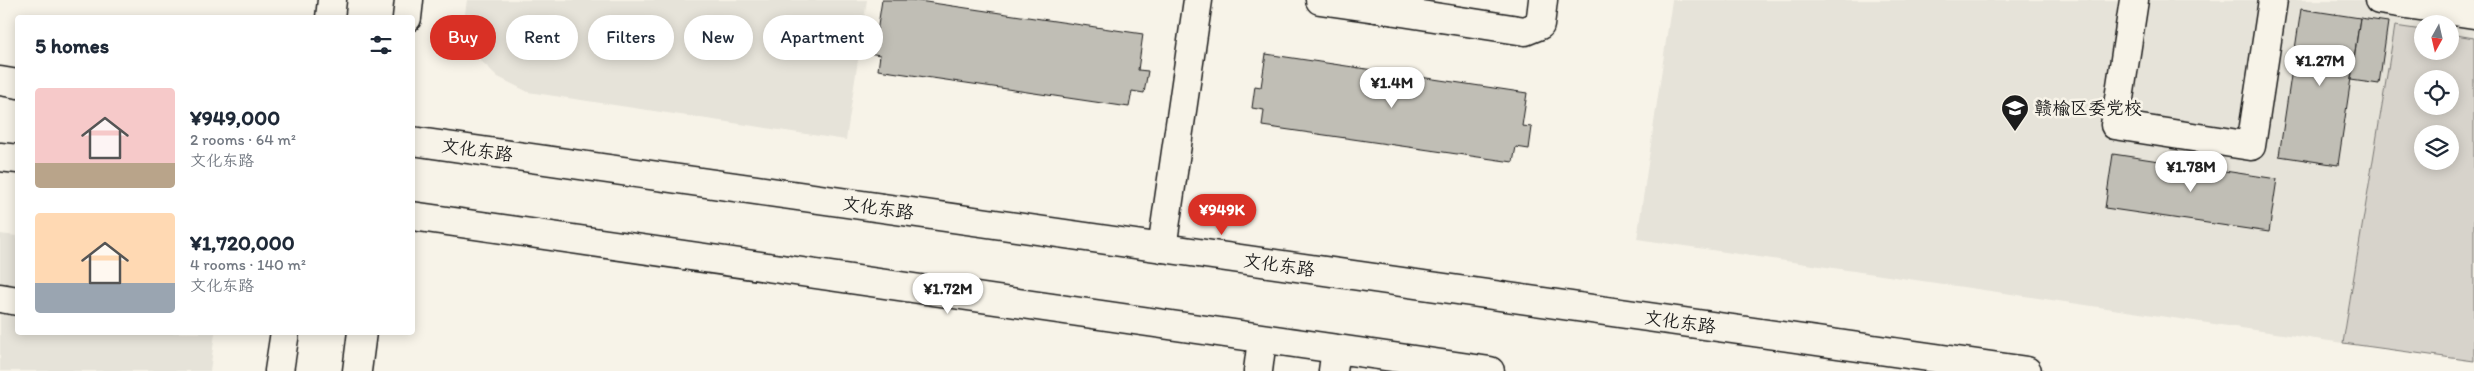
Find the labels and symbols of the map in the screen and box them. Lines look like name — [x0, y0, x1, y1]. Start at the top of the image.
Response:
north arrow — [2414, 15, 2459, 60]
pin: ¥1.27M — [2279, 44, 2361, 87]
pin: ¥1.4M — [1357, 66, 1427, 109]
school or university icon: 赣榆区委党校 — [2000, 93, 2030, 132]
place label: 赣榆区委党校 — [2034, 97, 2142, 119]
street label: 文化东路 — [440, 134, 514, 166]
pin: ¥1.78M — [2150, 150, 2232, 193]
street label: 文化东路 — [841, 192, 915, 224]
pin: ¥949K — [1187, 194, 1257, 236]
street label: 文化东路 — [1242, 249, 1316, 281]
pin: ¥1.72M — [907, 272, 989, 315]
street label: 文化东路 — [1643, 306, 1717, 338]

